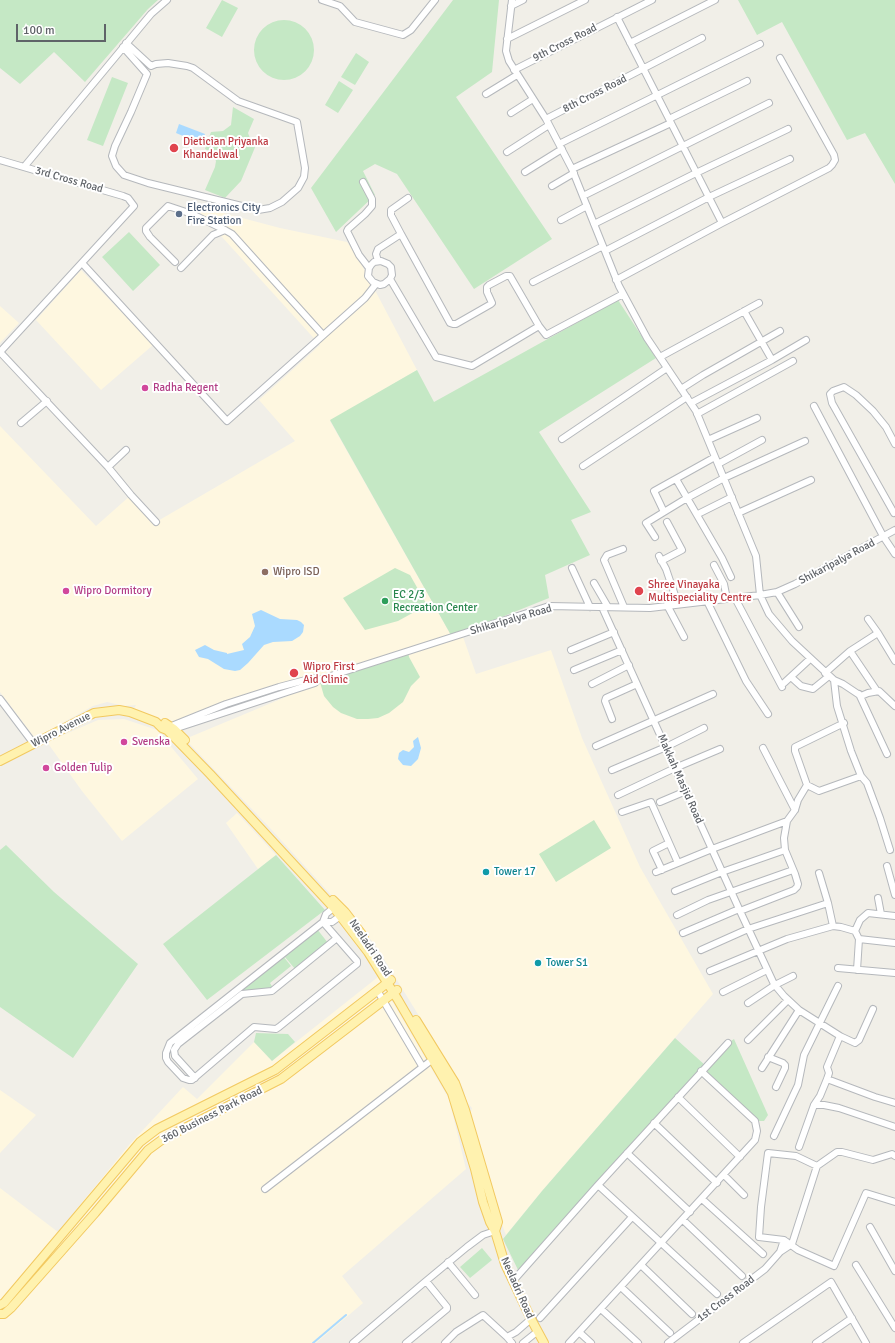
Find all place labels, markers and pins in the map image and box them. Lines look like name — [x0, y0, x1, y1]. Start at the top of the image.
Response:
place label: Dietician Priyanka Khandelwal — [183, 135, 269, 161]
marker: Dietician Priyanka Khandelwal — [168, 142, 180, 154]
place label: Electronics City Fire Station — [187, 201, 260, 227]
marker: Electronics City Fire Station — [174, 209, 184, 219]
place label: Radha Regent — [153, 381, 218, 395]
marker: Radha Regent — [140, 383, 150, 393]
place label: Wipro ISD — [273, 565, 320, 579]
marker: Wipro ISD — [260, 567, 270, 577]
place label: Shree Vinayaka Multispeciality Centre — [648, 578, 752, 604]
place label: Wipro Dormitory — [74, 584, 152, 598]
marker: Shree Vinayaka Multispeciality Centre — [633, 585, 645, 597]
marker: Wipro Dormitory — [61, 586, 71, 596]
place label: EC 2/3 Recreation Center — [393, 588, 477, 614]
marker: EC 2/3 Recreation Center — [380, 596, 390, 606]
place label: Wipro First Aid Clinic — [303, 660, 355, 686]
marker: Wipro First Aid Clinic — [288, 667, 300, 679]
place label: Svenska — [132, 735, 170, 749]
marker: Svenska — [119, 737, 129, 747]
place label: Golden Tulip — [54, 761, 112, 775]
marker: Golden Tulip — [41, 763, 51, 773]
place label: Tower 17 — [494, 865, 536, 879]
marker: Tower 17 — [481, 867, 491, 877]
place label: Tower S1 — [546, 956, 588, 970]
marker: Tower S1 — [533, 958, 543, 968]

